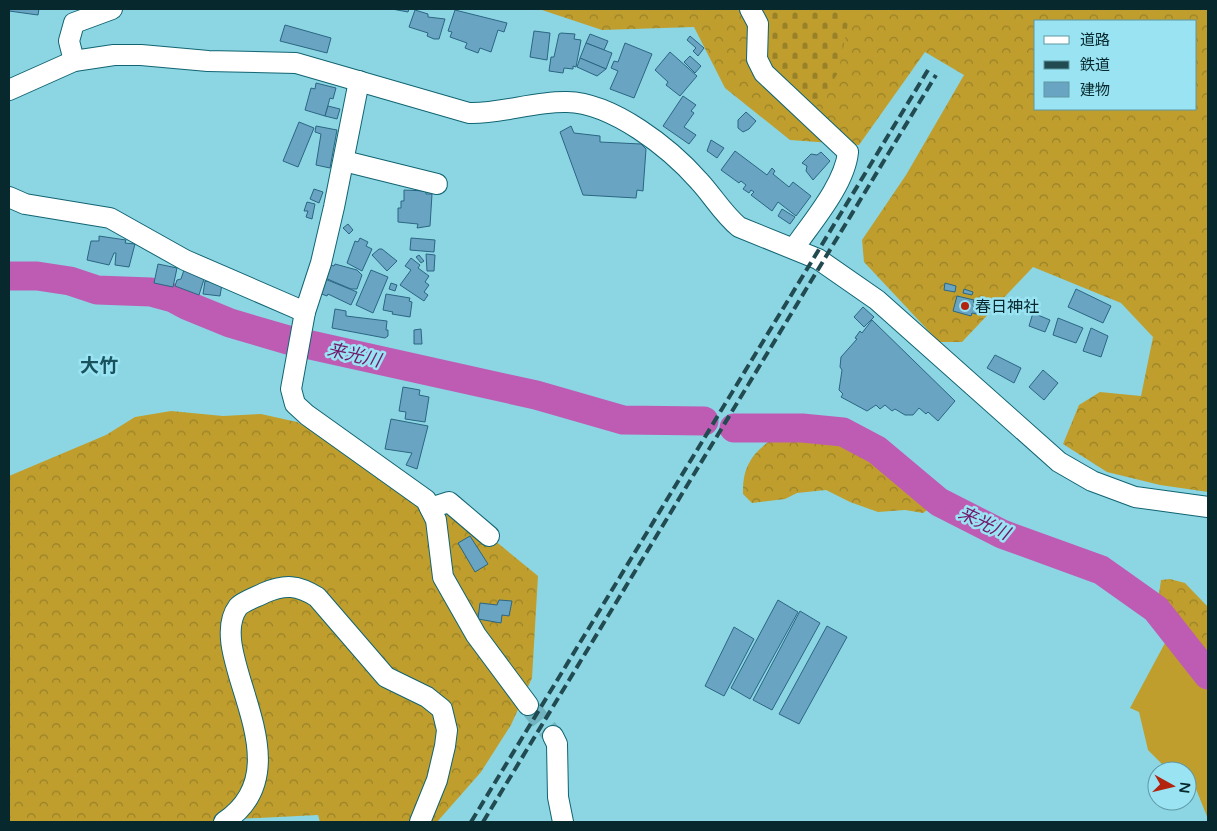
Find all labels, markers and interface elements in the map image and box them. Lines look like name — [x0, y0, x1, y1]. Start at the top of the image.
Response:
legend — [1034, 20, 1197, 110]
text: 道路 — [1080, 31, 1110, 49]
text: 鉄道 — [1080, 56, 1110, 74]
text: 建物 — [1080, 81, 1110, 99]
place label: 春日神社 — [975, 297, 1039, 317]
marker: 春日神社 — [959, 300, 971, 312]
water label: 来光川 — [325, 338, 385, 372]
district label: 大竹 — [80, 355, 118, 377]
water label: 来光川 — [955, 502, 1015, 545]
north arrow — [1147, 761, 1197, 811]
text: N — [1175, 781, 1194, 794]

